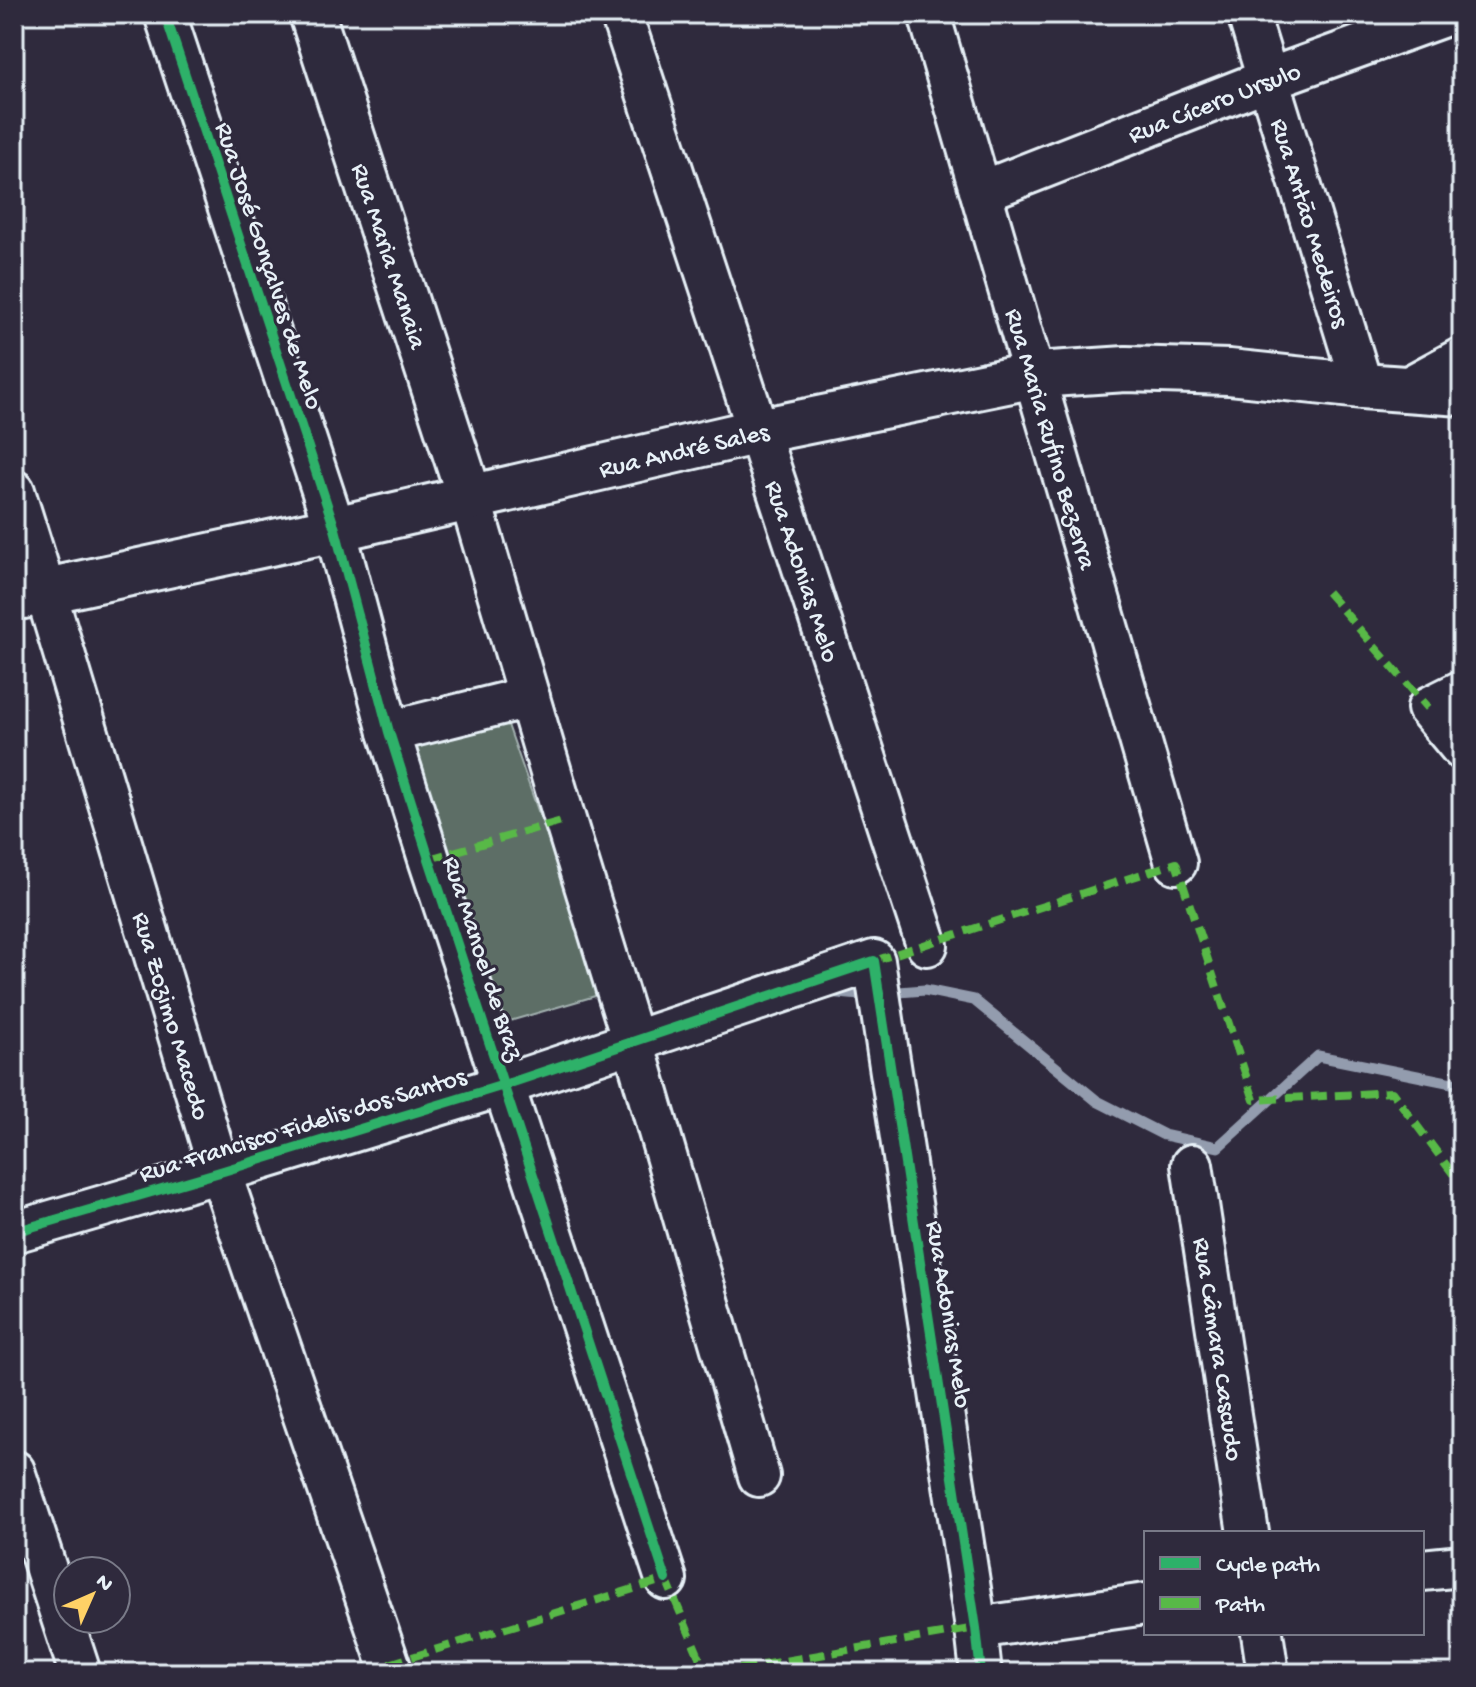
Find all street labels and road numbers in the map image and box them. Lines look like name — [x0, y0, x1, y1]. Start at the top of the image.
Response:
street label: Rua Cícero Ursulo — [1125, 58, 1306, 153]
street label: Rua Antão Medeiros — [1261, 116, 1355, 333]
street label: Rua José Gonçalves de Melo — [206, 119, 328, 414]
street label: Rua Maria Manaia — [342, 160, 432, 355]
street label: Rua Maria Rufino Bezerra — [996, 306, 1101, 575]
street label: Rua André Sales — [597, 418, 773, 487]
street label: Rua Adonias Melo — [755, 477, 844, 667]
street label: Rua Manoel de Braz — [433, 853, 529, 1067]
street label: Rua Zozimo Macedo — [123, 909, 214, 1124]
street label: Rua Francisco Fidelis dos Santos — [136, 1062, 472, 1192]
street label: Rua Adonias Melo — [916, 1219, 977, 1411]
street label: Rua Câmara Cascudo — [1183, 1236, 1248, 1463]

